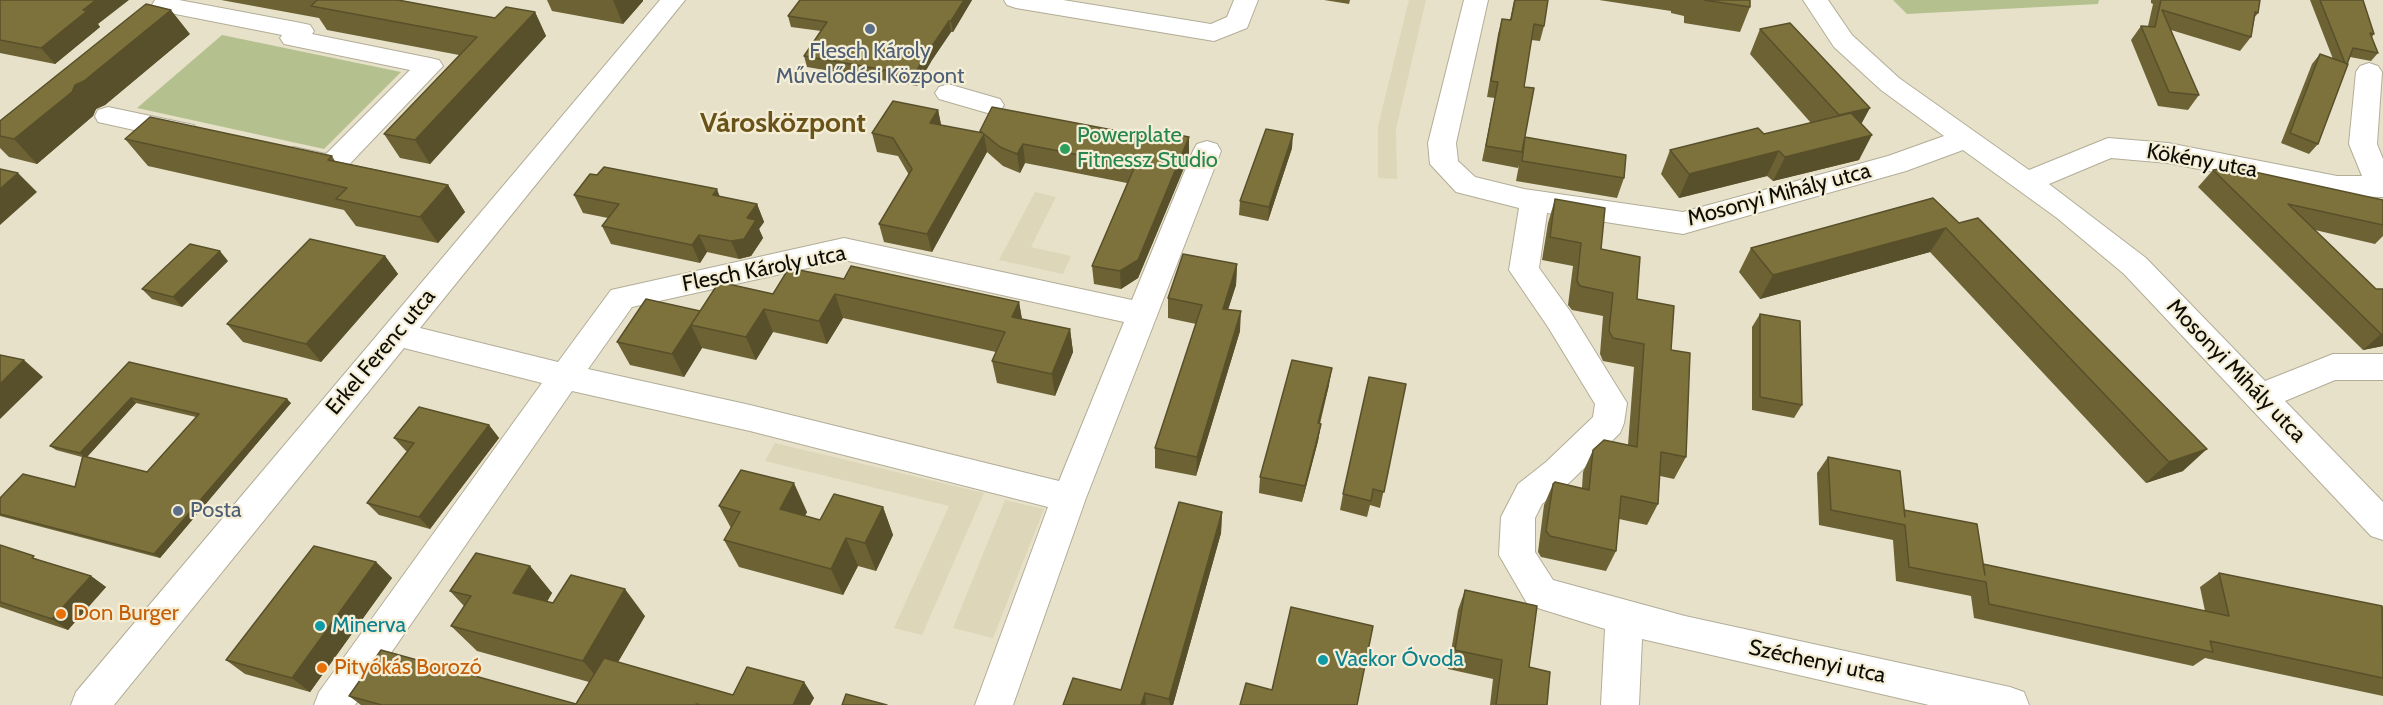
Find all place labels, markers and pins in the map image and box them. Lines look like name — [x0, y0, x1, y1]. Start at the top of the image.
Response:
marker: Flesch Károly Művelődési Központ — [863, 22, 877, 36]
place label: Flesch Károly Művelődési Központ — [776, 39, 964, 90]
place label: Powerplate Fitnessz Studio — [1077, 123, 1218, 174]
marker: Powerplate Fitnessz Studio — [1058, 142, 1072, 156]
place label: Posta — [190, 498, 241, 524]
marker: Posta — [171, 504, 185, 518]
place label: Don Burger — [73, 601, 179, 627]
marker: Don Burger — [54, 607, 68, 621]
place label: Minerva — [332, 613, 406, 639]
marker: Minerva — [313, 619, 327, 633]
place label: Vackor Óvoda — [1335, 647, 1464, 673]
marker: Vackor Óvoda — [1316, 653, 1330, 667]
place label: Pityókás Borozó — [334, 655, 482, 681]
marker: Pityókás Borozó — [315, 661, 329, 675]

